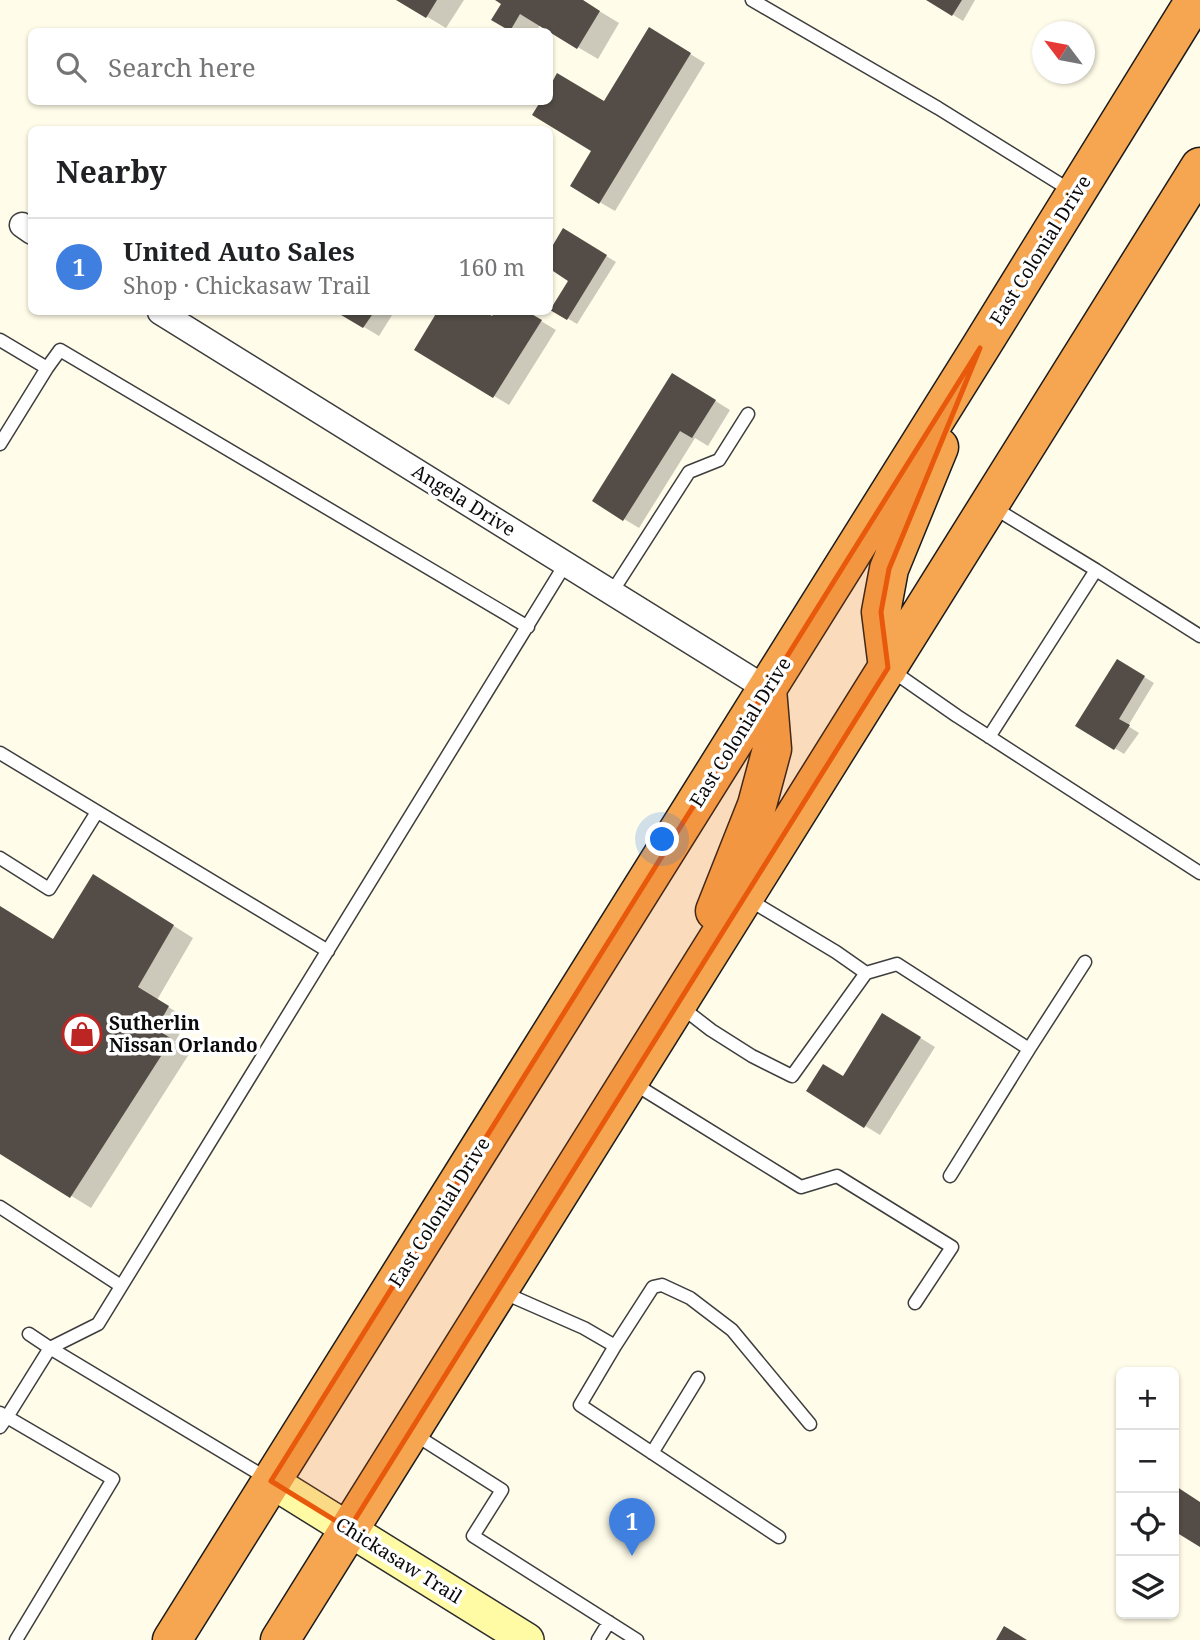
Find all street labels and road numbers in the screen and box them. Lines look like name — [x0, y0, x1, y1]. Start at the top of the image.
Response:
street label: East Colonial Drive — [983, 170, 1097, 330]
street label: Angela Drive — [407, 458, 521, 542]
street label: East Colonial Drive — [683, 652, 797, 812]
street label: East Colonial Drive — [382, 1132, 496, 1292]
street label: Chickasaw Trail — [331, 1511, 467, 1609]

